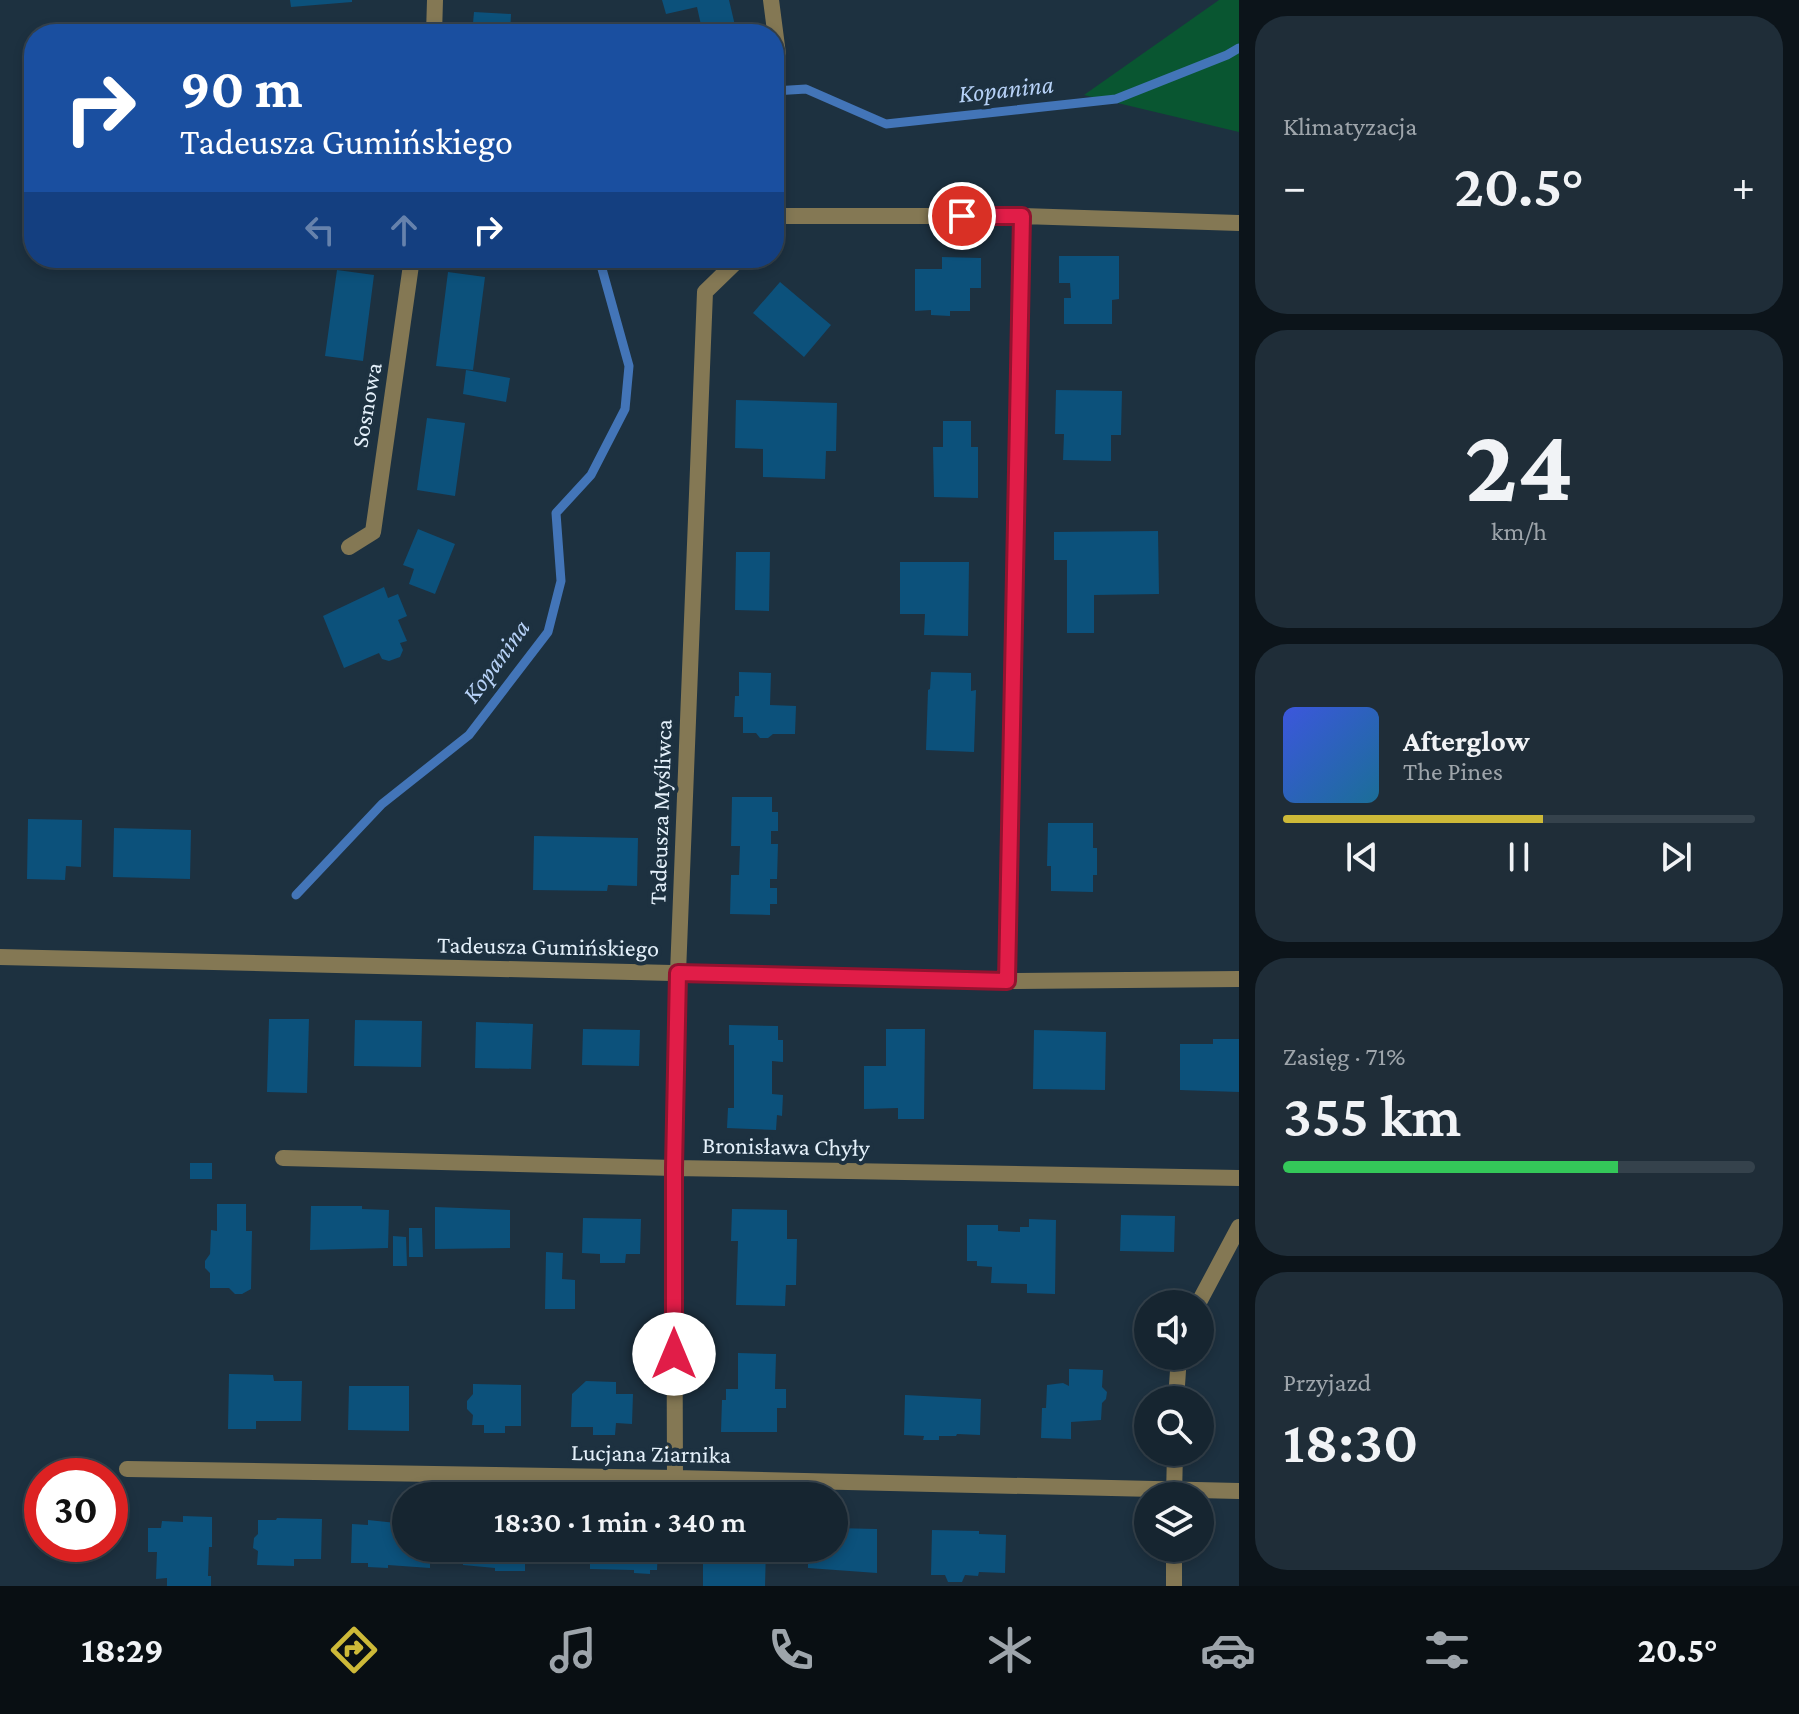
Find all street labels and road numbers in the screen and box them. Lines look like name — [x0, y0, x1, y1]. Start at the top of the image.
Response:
street label: Sosnowa — [345, 360, 387, 450]
street label: Tadeusza Myśliwca — [643, 719, 677, 905]
street label: Tadeusza Gumińskiego — [437, 931, 659, 961]
street label: Bronisława Chyły — [702, 1131, 871, 1161]
street label: Lucjana Ziarnika — [571, 1438, 731, 1468]

